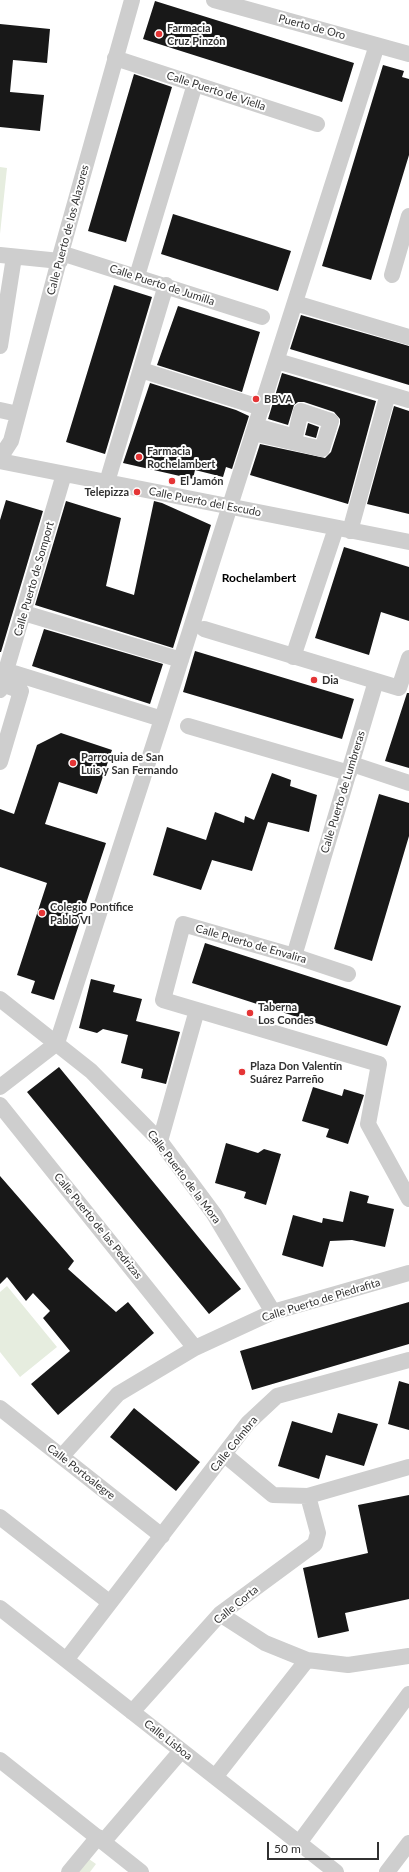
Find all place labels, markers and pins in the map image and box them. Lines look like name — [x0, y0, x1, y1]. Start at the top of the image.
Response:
place label: Farmacia Cruz Pinzón — [167, 21, 226, 47]
marker: Farmacia Cruz Pinzón — [154, 29, 164, 39]
place label: BBVA — [264, 392, 293, 406]
marker: BBVA — [251, 394, 261, 404]
place label: Farmacia Rochelambert — [147, 444, 215, 470]
marker: Farmacia Rochelambert — [134, 452, 144, 462]
place label: El Jamón — [180, 474, 224, 488]
marker: El Jamón — [167, 476, 177, 486]
place label: Telepizza — [85, 485, 129, 499]
marker: Telepizza — [132, 487, 142, 497]
place label: Dia — [322, 673, 339, 687]
marker: Dia — [309, 675, 319, 685]
place label: Parroquia de San Luis y San Fernando — [81, 750, 178, 776]
marker: Parroquia de San Luis y San Fernando — [68, 758, 78, 768]
place label: Colegio Pontífice Pablo VI — [50, 900, 133, 926]
marker: Colegio Pontífice Pablo VI — [37, 908, 47, 918]
place label: Taberna Los Condes — [258, 1000, 314, 1026]
marker: Taberna Los Condes — [245, 1008, 255, 1018]
place label: Plaza Don Valentín Suárez Parreño — [250, 1059, 342, 1085]
marker: Plaza Don Valentín Suárez Parreño — [237, 1067, 247, 1077]

